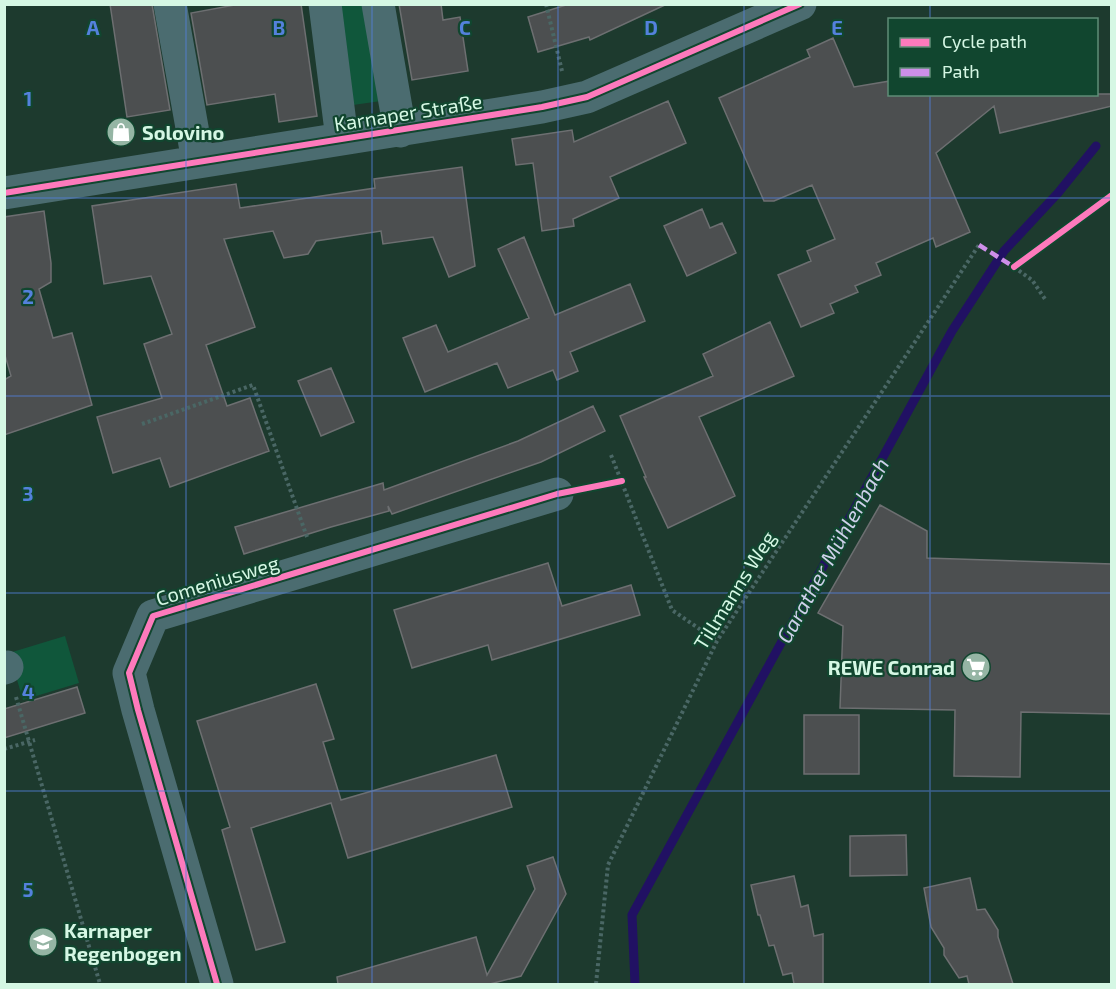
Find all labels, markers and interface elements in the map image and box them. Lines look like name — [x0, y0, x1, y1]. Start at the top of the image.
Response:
text: A — [86, 15, 100, 39]
text: B — [273, 15, 285, 39]
text: C — [459, 15, 471, 39]
text: D — [644, 15, 658, 39]
text: E — [831, 15, 843, 39]
legend — [888, 18, 1098, 96]
text: Cycle path — [942, 30, 1027, 52]
text: Path — [942, 60, 980, 82]
text: 1 — [24, 86, 32, 110]
street label: Karnaper Straße — [332, 88, 484, 136]
shop icon: Solovino — [105, 116, 137, 148]
place label: Solovino — [142, 120, 224, 144]
text: 2 — [22, 284, 34, 308]
water label: Garather Mühlenbach — [771, 453, 893, 647]
text: 3 — [22, 481, 34, 505]
street label: Tillmanns Weg — [688, 526, 780, 654]
street label: Comeniusweg — [153, 550, 281, 610]
supermarket icon: REWE Conrad — [960, 651, 992, 683]
place label: REWE Conrad — [828, 655, 955, 679]
text: 4 — [22, 679, 35, 703]
text: 5 — [22, 877, 34, 901]
place label: Karnaper Regenbogen — [64, 918, 181, 965]
school or university icon: Karnaper Regenbogen — [27, 926, 59, 958]

